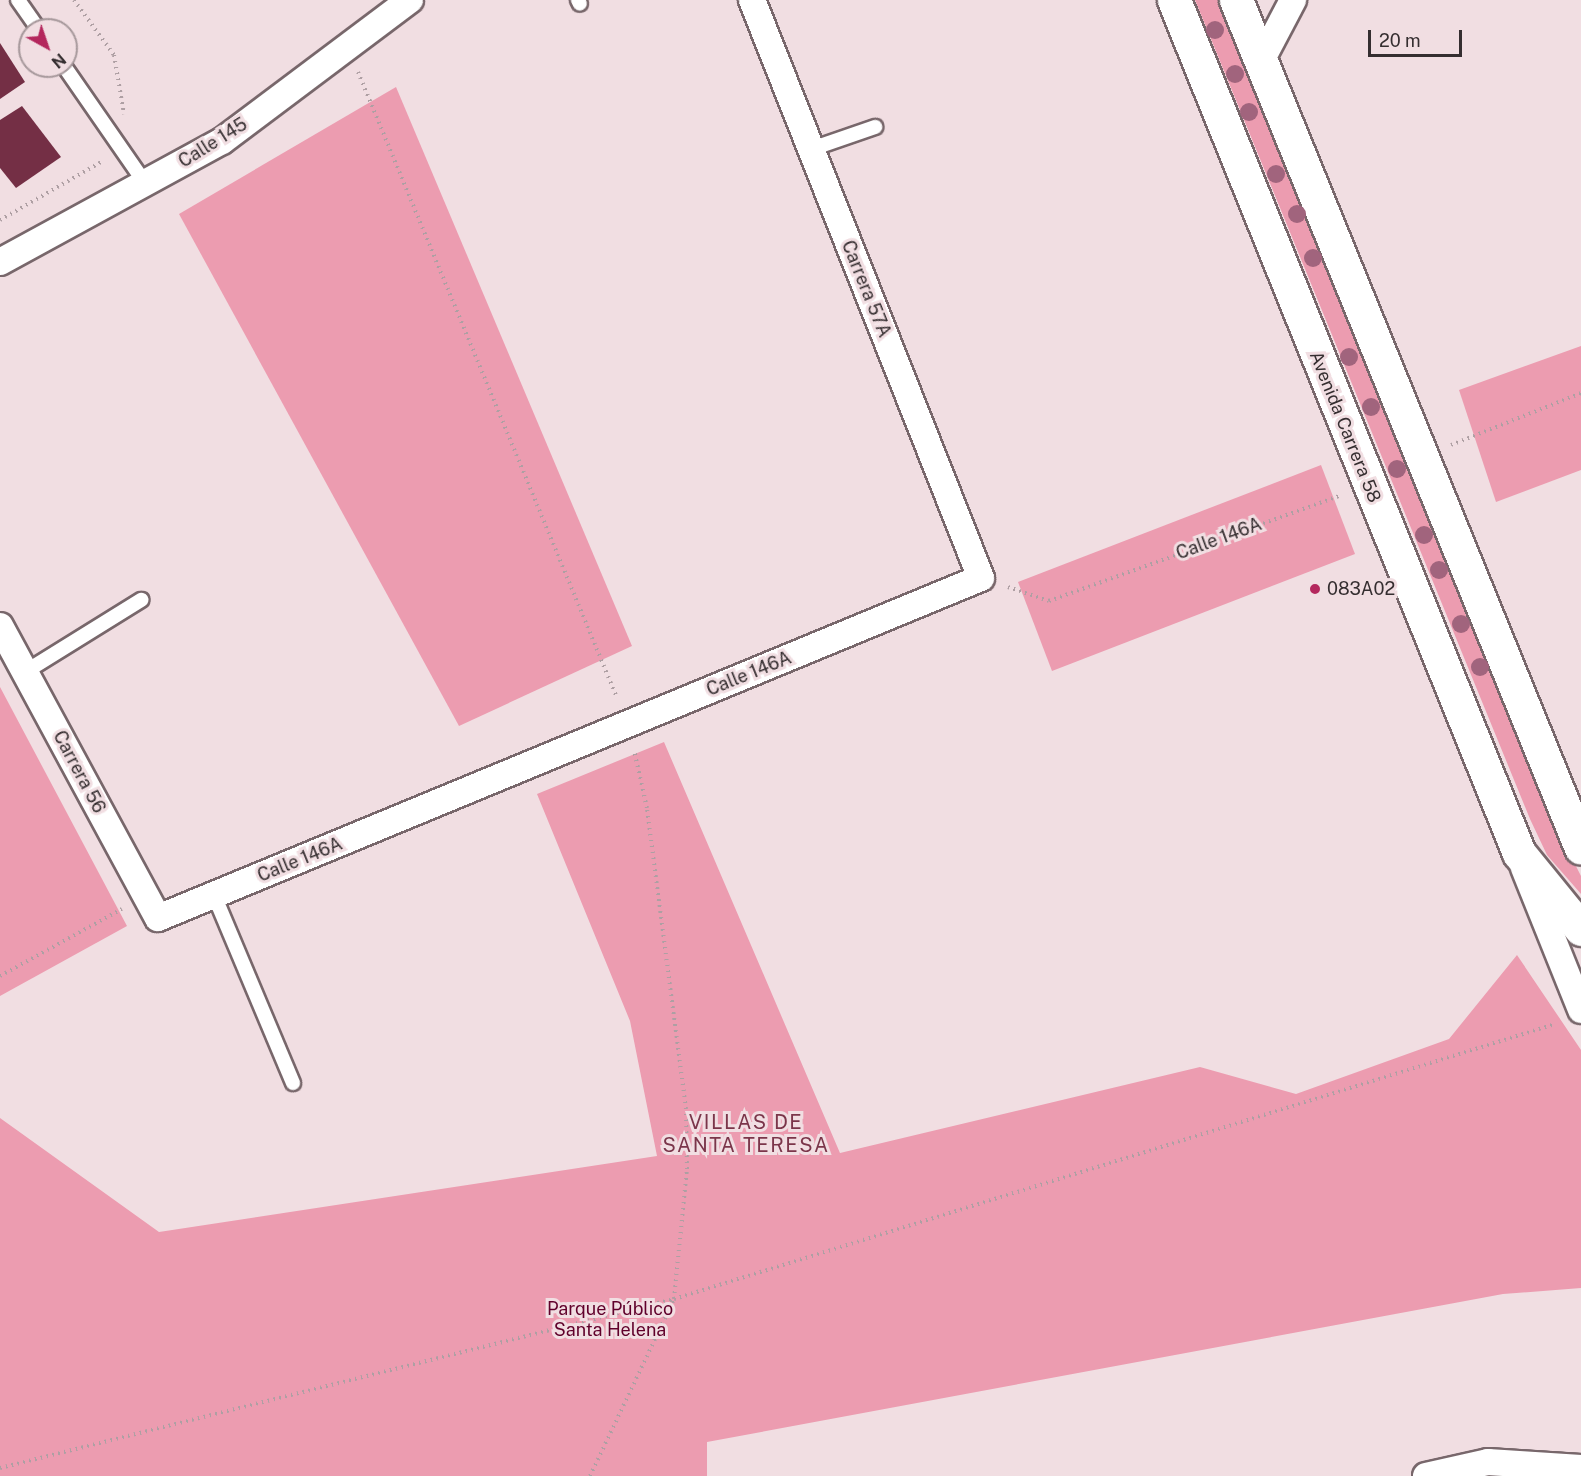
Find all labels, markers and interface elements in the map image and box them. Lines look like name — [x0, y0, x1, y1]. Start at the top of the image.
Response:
north arrow — [18, 18, 78, 78]
scale bar — [1371, 18, 1466, 56]
text: 20 m — [1379, 30, 1421, 51]
text: N — [48, 49, 70, 72]
street label: Calle 145 — [175, 113, 251, 173]
street label: Carrera 57A — [837, 237, 895, 341]
street label: Avenida Carrera 58 — [1305, 348, 1385, 506]
street label: Calle 146A — [1173, 514, 1265, 564]
place label: 083A02 — [1327, 578, 1395, 600]
marker: 083A02 — [1308, 582, 1322, 596]
street label: Calle 146A — [703, 647, 795, 701]
street label: Carrera 56 — [48, 727, 110, 817]
street label: Calle 146A — [254, 833, 346, 887]
district label: VILLAS DE SANTA TERESA — [662, 1110, 830, 1157]
park label: Parque Público Santa Helena — [547, 1299, 673, 1342]

